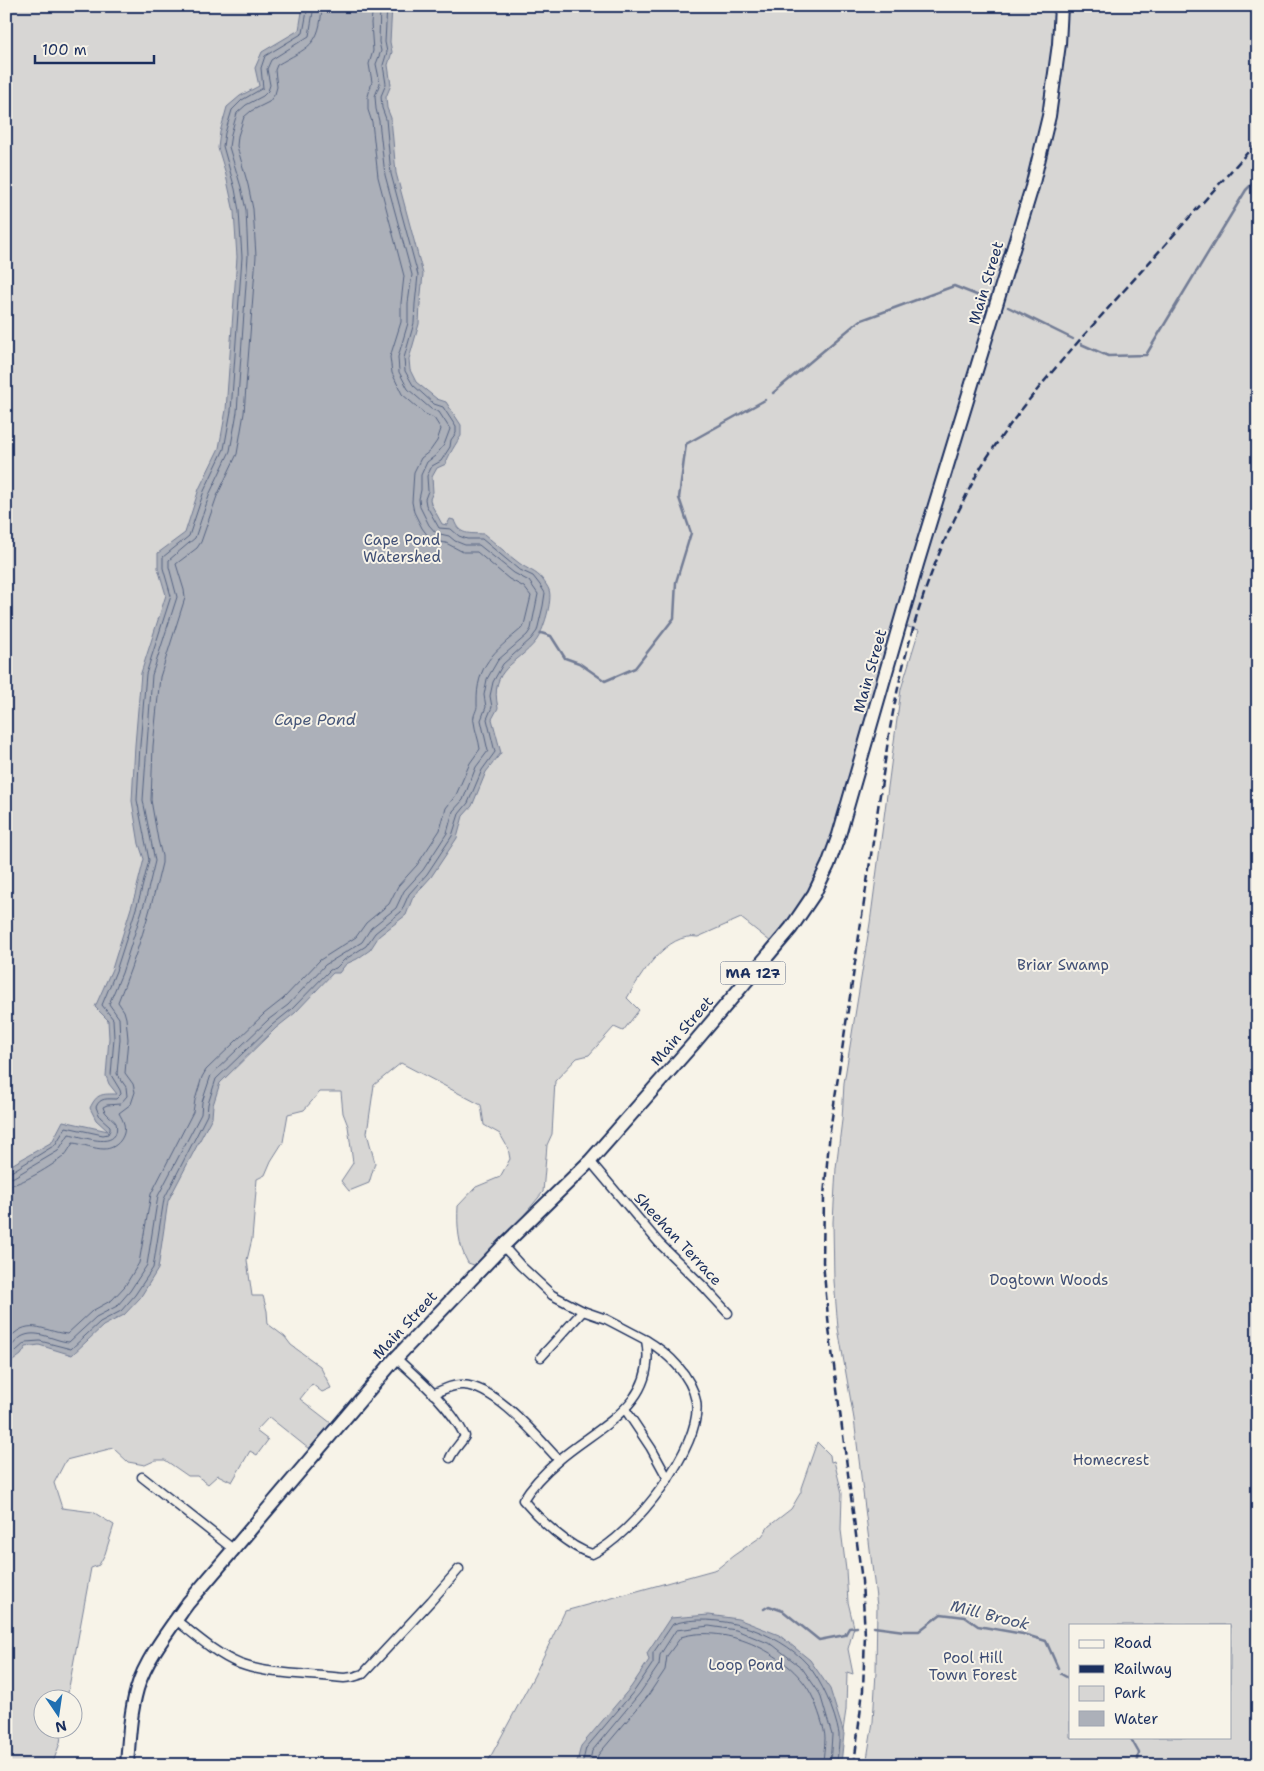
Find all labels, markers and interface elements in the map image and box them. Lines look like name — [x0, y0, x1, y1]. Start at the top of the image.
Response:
scale bar — [35, 32, 154, 64]
text: 100 m — [42, 40, 87, 60]
street label: Main Street — [964, 239, 1008, 327]
park label: Cape Pond Watershed — [363, 530, 441, 567]
street label: Main Street — [849, 627, 891, 715]
water label: Cape Pond — [274, 709, 357, 730]
park label: Briar Swamp — [1017, 955, 1109, 975]
road number: MA 127 — [720, 961, 786, 984]
street label: Main Street — [646, 992, 718, 1070]
street label: Sheehan Terrace — [630, 1188, 726, 1290]
park label: Dogtown Woods — [989, 1270, 1109, 1290]
street label: Main Street — [368, 1287, 442, 1363]
park label: Homecrest — [1073, 1450, 1149, 1470]
water label: Mill Brook — [948, 1595, 1032, 1635]
legend — [1069, 1624, 1232, 1738]
text: Road — [1114, 1633, 1152, 1653]
park label: Pool Hill Town Forest — [929, 1648, 1017, 1685]
park label: Loop Pond — [708, 1655, 784, 1675]
text: Railway — [1114, 1659, 1172, 1679]
text: Park — [1114, 1683, 1146, 1703]
north arrow — [32, 1688, 82, 1738]
text: Water — [1114, 1709, 1158, 1729]
text: N — [53, 1717, 68, 1737]

